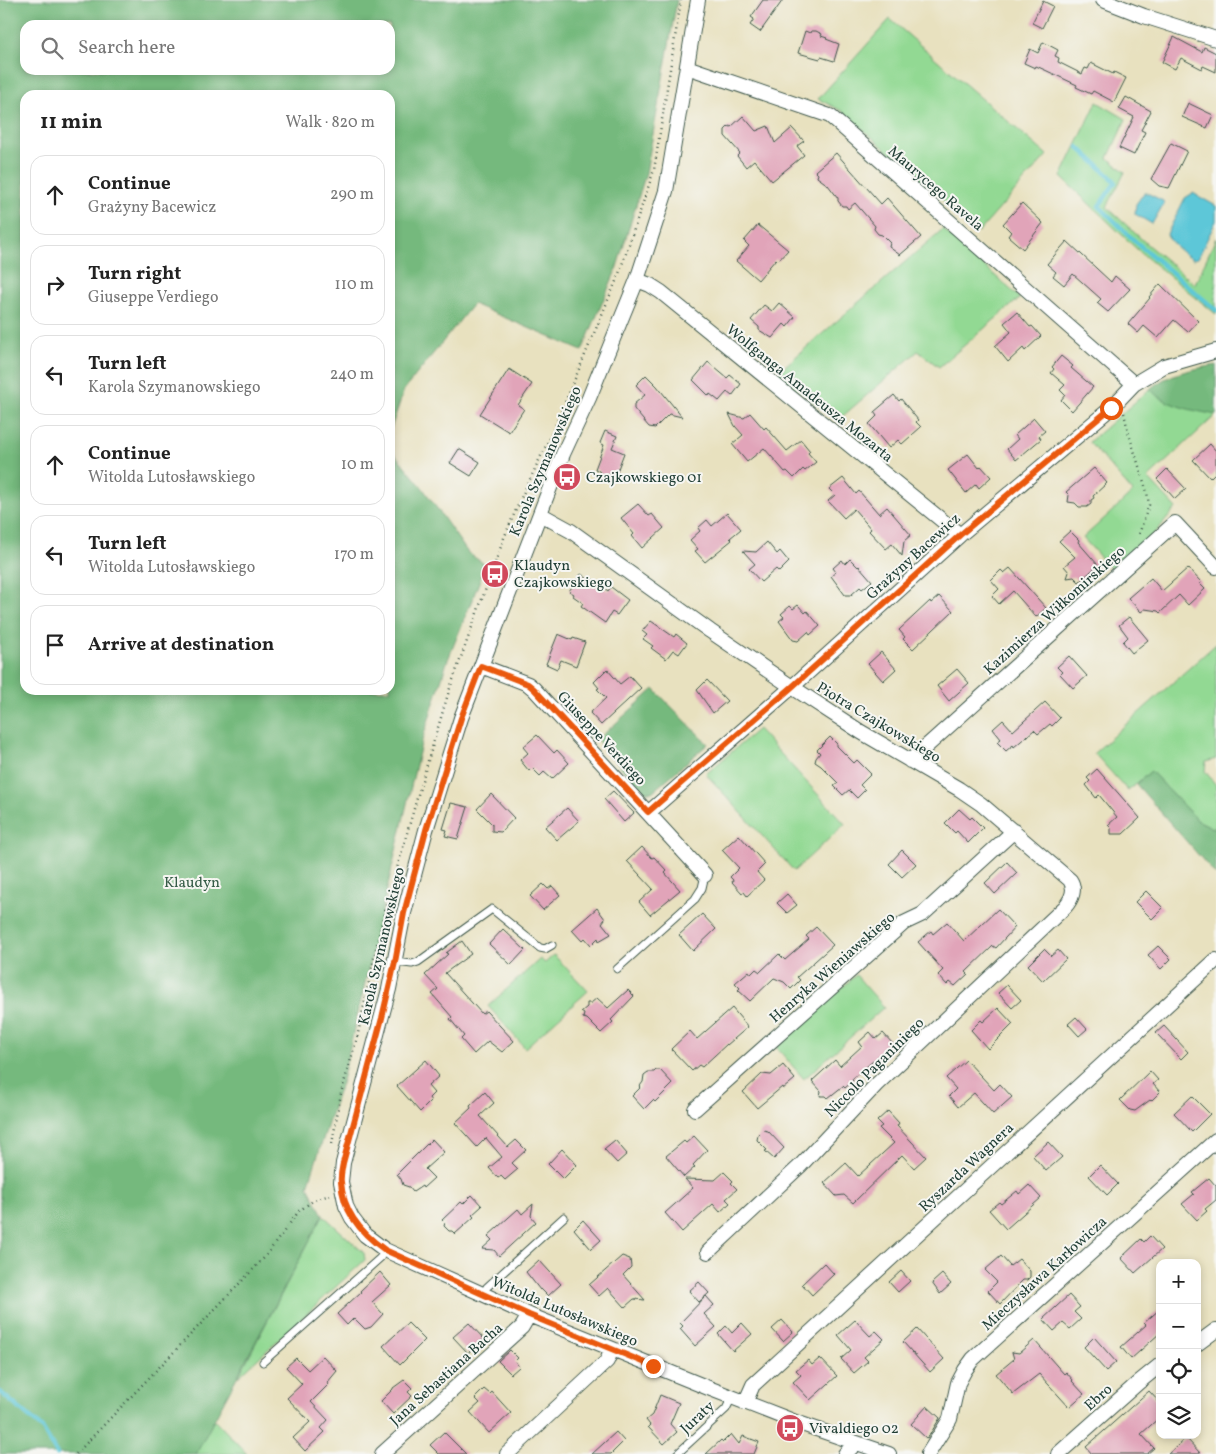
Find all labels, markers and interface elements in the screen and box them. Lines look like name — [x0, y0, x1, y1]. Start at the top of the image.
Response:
search box — [20, 20, 395, 75]
icon: search — [38, 34, 66, 62]
text: Search here — [78, 35, 175, 61]
text: 11 min — [40, 108, 103, 137]
text: Walk · 820 m — [286, 112, 375, 134]
street label: Maurycego Ravela — [883, 142, 987, 237]
text: Continue — [88, 171, 171, 197]
icon: ahead — [41, 181, 69, 209]
text: 290 m — [330, 184, 374, 206]
text: Grażyny Bacewicz — [88, 197, 216, 219]
text: Turn right — [88, 261, 181, 287]
icon: right — [41, 271, 69, 299]
text: 110 m — [335, 274, 374, 296]
text: Giuseppe Verdiego — [88, 287, 218, 309]
street label: Wolfganga Amadeusza Mozarta — [721, 320, 897, 468]
text: Turn left — [88, 351, 167, 377]
icon: left — [41, 361, 69, 389]
text: 240 m — [330, 364, 374, 386]
text: Karola Szymanowskiego — [88, 377, 260, 399]
street label: Karola Szymanowskiego — [505, 383, 588, 540]
route start — [1100, 397, 1123, 420]
text: Continue — [88, 441, 171, 467]
icon: ahead — [41, 451, 69, 479]
text: 10 m — [341, 454, 374, 476]
bus stop icon: Czajkowskiego 01 — [552, 462, 582, 492]
text: Witolda Lutosławskiego — [88, 467, 255, 489]
place label: Czajkowskiego 01 — [586, 468, 702, 489]
street label: Grażyny Bacewicz — [862, 509, 966, 605]
text: Turn left — [88, 531, 167, 557]
icon: left — [41, 541, 69, 569]
street label: Kazimierza Wiłkomirskiego — [980, 542, 1130, 680]
text: 170 m — [334, 544, 374, 566]
place label: Klaudyn Czajkowskiego — [514, 556, 612, 594]
text: Witolda Lutosławskiego — [88, 557, 255, 579]
bus stop icon: Klaudyn Czajkowskiego — [480, 559, 510, 589]
icon: arrive — [41, 631, 69, 659]
text: Arrive at destination — [88, 632, 274, 658]
street label: Piotra Czajkowskiego — [812, 678, 944, 769]
street label: Giuseppe Verdiego — [552, 687, 650, 791]
street label: Karola Szymanowskiego — [354, 865, 411, 1027]
park label: Klaudyn — [164, 873, 220, 894]
street label: Henryka Wieniawskiego — [766, 908, 900, 1029]
street label: Niccolo Paganiniego — [820, 1013, 930, 1123]
street label: Ryszarda Wagnera — [915, 1119, 1019, 1218]
street label: Mieczysława Karłowicza — [978, 1212, 1112, 1336]
map controls — [1156, 1259, 1201, 1439]
button: + — [1156, 1259, 1201, 1304]
street label: Witolda Lutosławskiego — [488, 1272, 641, 1353]
button: − — [1156, 1304, 1201, 1349]
street label: Jana Sebastiana Bacha — [386, 1319, 508, 1432]
button: locate — [1156, 1349, 1201, 1394]
route end — [642, 1355, 665, 1378]
street label: Ebro — [1080, 1380, 1118, 1416]
button: layers — [1156, 1394, 1201, 1439]
street label: Juraty — [676, 1397, 720, 1440]
bus stop icon: Vivaldiego 02 — [775, 1413, 805, 1443]
place label: Vivaldiego 02 — [809, 1419, 899, 1440]

